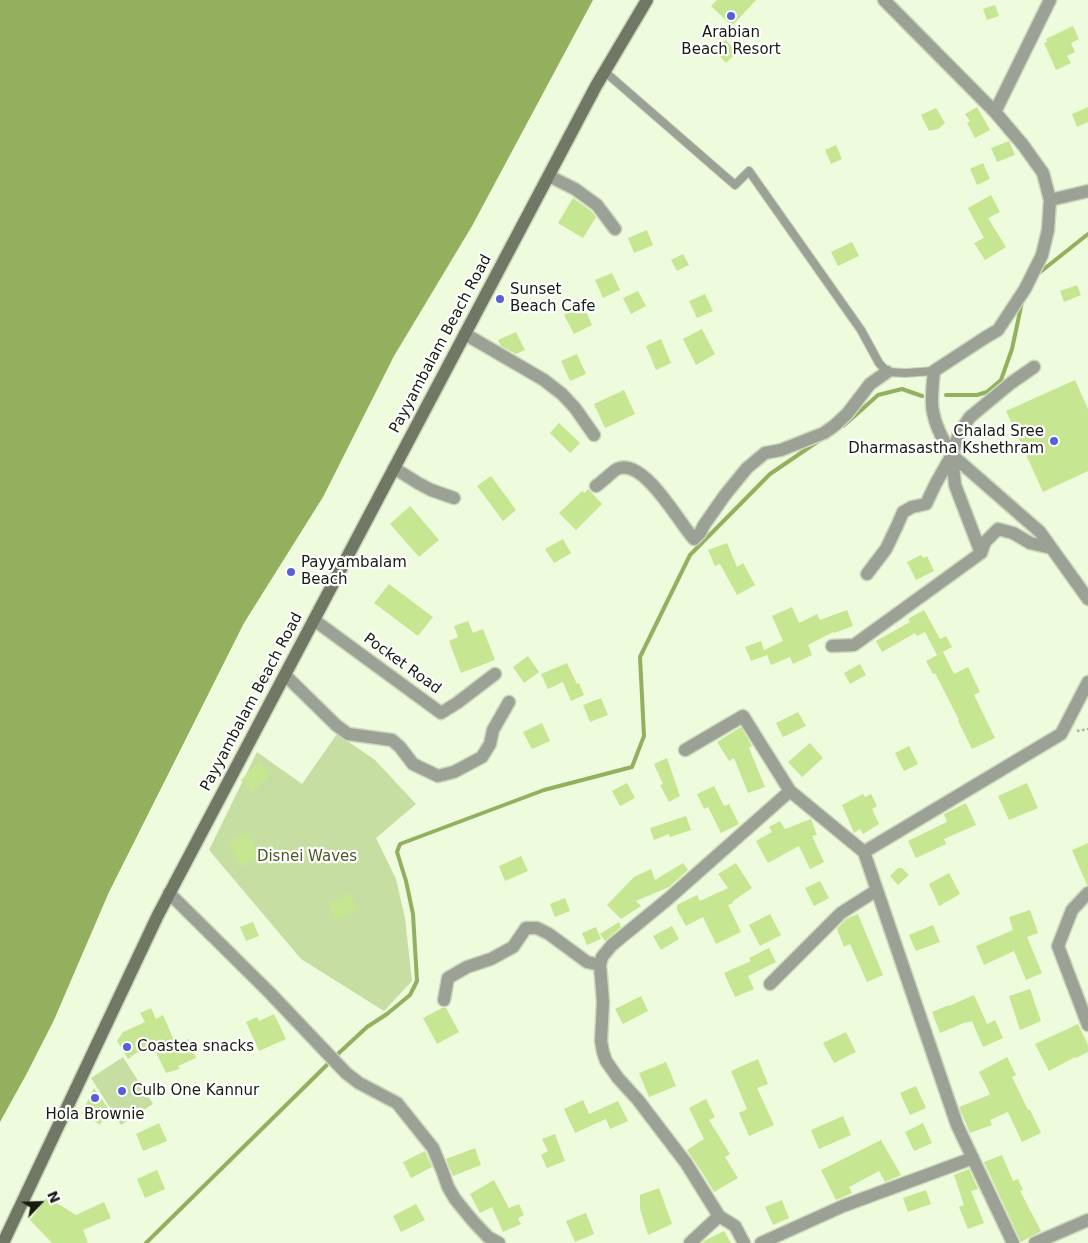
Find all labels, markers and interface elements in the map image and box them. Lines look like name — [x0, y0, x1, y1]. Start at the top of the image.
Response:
marker: Arabian Beach Resort — [725, 10, 737, 22]
place label: Arabian Beach Resort — [681, 24, 781, 59]
street label: Payyambalam Beach Road — [386, 252, 496, 436]
place label: Sunset Beach Cafe — [510, 281, 595, 316]
marker: Sunset Beach Cafe — [494, 293, 506, 305]
place label: Chalad Sree Dharmasastha Kshethram — [848, 423, 1044, 458]
marker: Chalad Sree Dharmasastha Kshethram — [1048, 435, 1060, 447]
place label: Payyambalam Beach — [301, 554, 407, 589]
marker: Payyambalam Beach — [285, 566, 297, 578]
street label: Payyambalam Beach Road — [197, 610, 307, 794]
street label: Pocket Road — [360, 630, 444, 698]
park label: Disnei Waves — [257, 848, 357, 866]
place label: Coastea snacks — [137, 1038, 254, 1056]
marker: Coastea snacks — [121, 1041, 133, 1053]
place label: Culb One Kannur — [132, 1082, 259, 1100]
marker: Culb One Kannur — [116, 1085, 128, 1097]
marker: Hola Brownie — [89, 1092, 101, 1104]
place label: Hola Brownie — [45, 1106, 145, 1124]
north arrow — [15, 1178, 65, 1228]
text: N — [44, 1188, 63, 1206]

